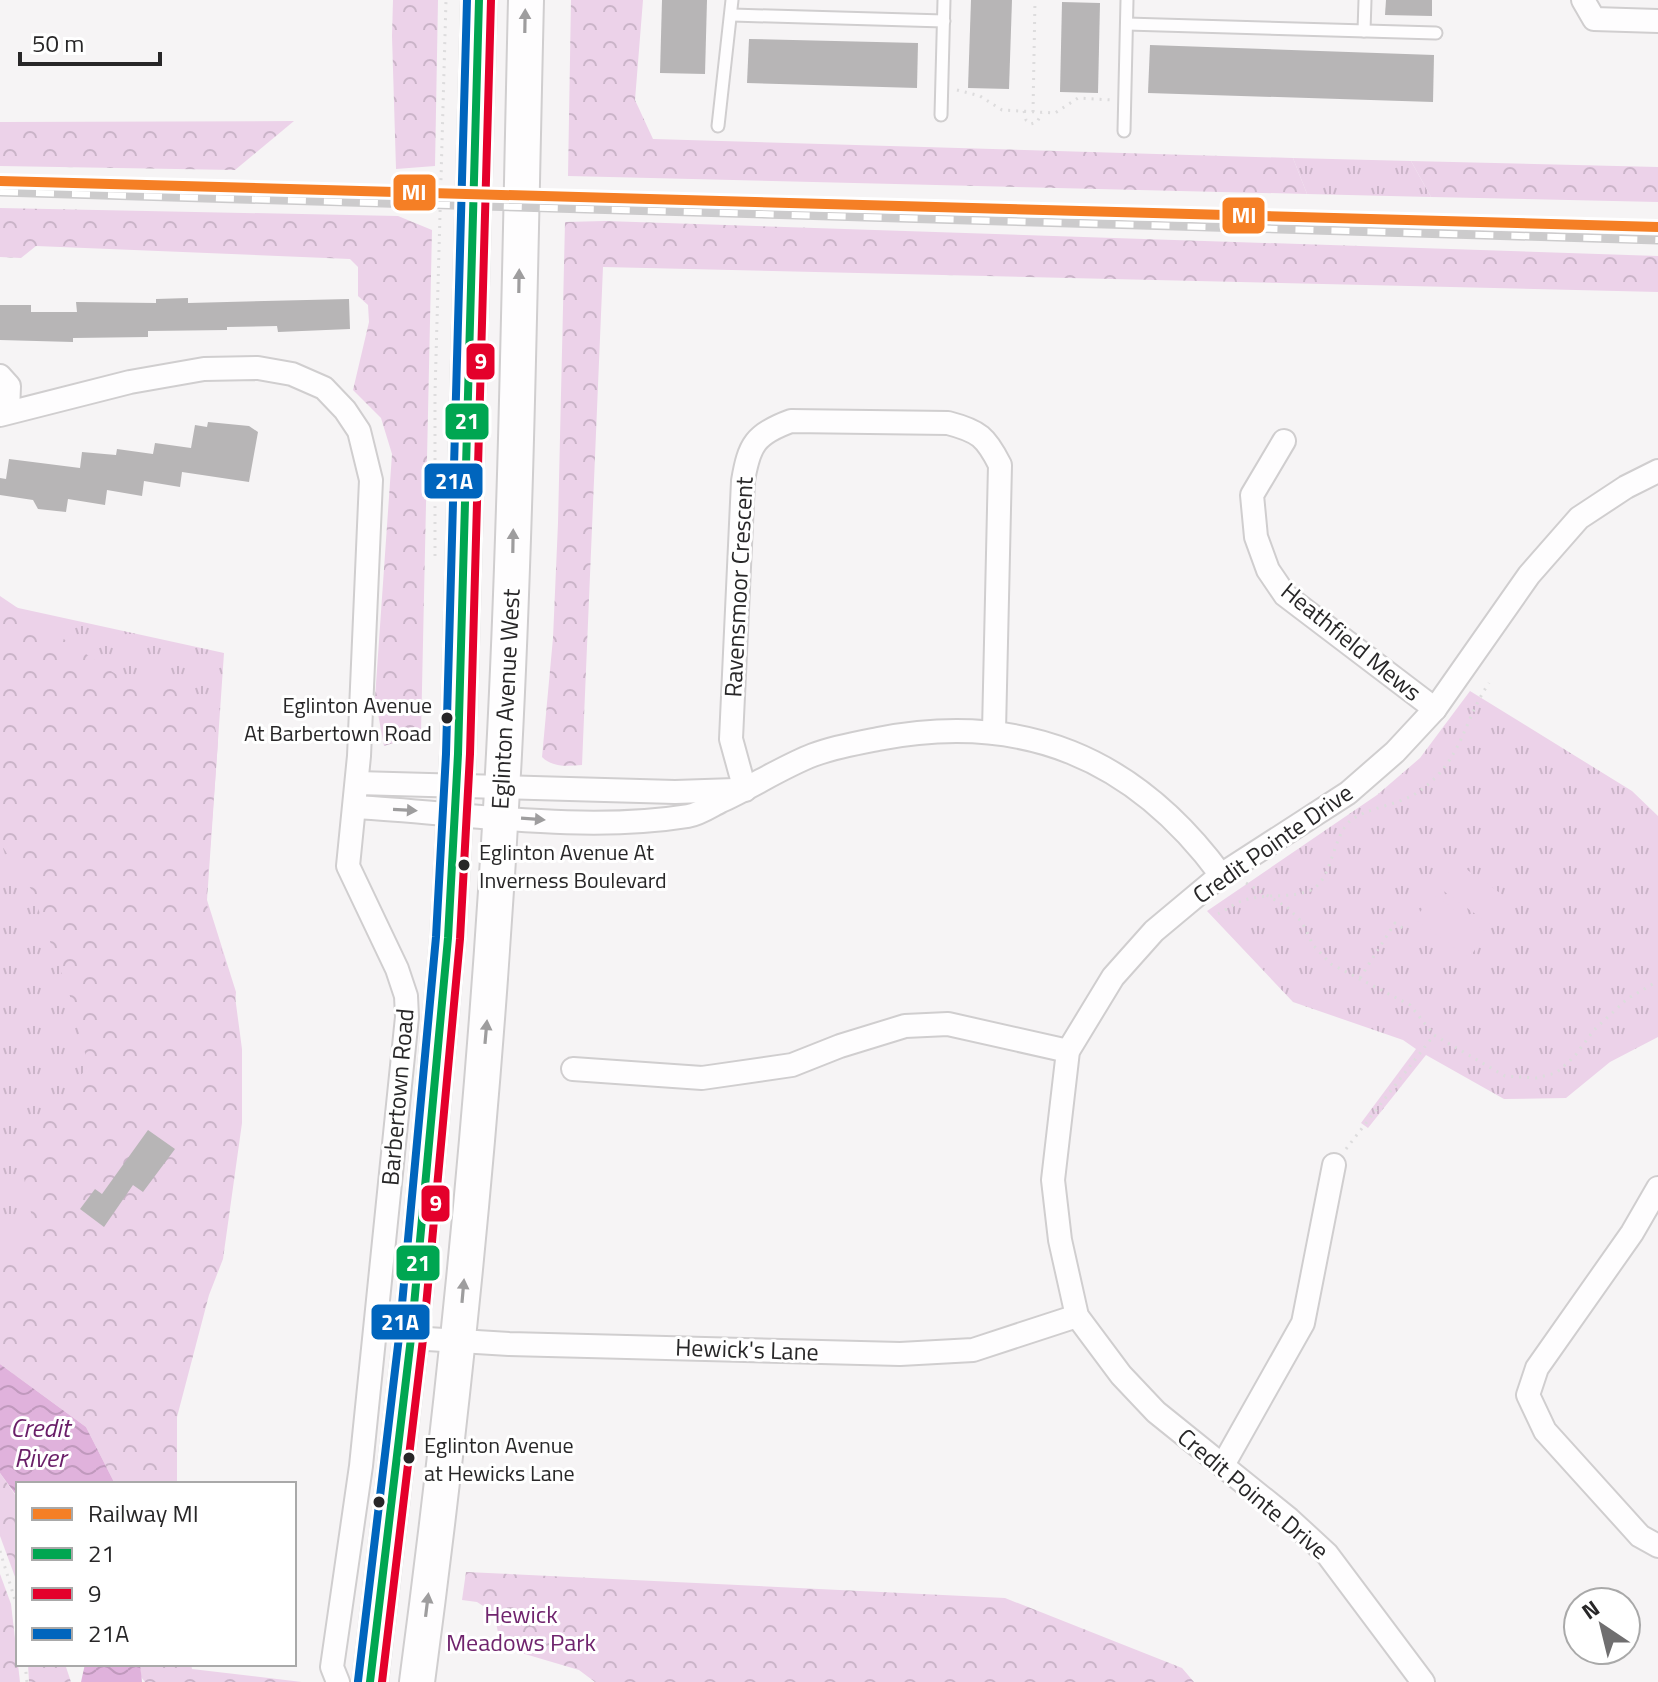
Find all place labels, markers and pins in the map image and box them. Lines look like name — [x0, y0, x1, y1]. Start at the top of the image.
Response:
place label: Eglinton Avenue At Barbertown Road — [244, 688, 432, 750]
marker: Eglinton Avenue At Barbertown Road — [439, 710, 455, 726]
place label: Eglinton Avenue At Inverness Boulevard — [479, 835, 667, 897]
marker: Eglinton Avenue At Inverness Boulevard — [456, 857, 472, 873]
place label: Eglinton Avenue at Hewicks Lane — [424, 1428, 575, 1490]
marker: Eglinton Avenue at Hewicks Lane — [401, 1450, 417, 1466]
unlabelled marker — [371, 1494, 387, 1510]

